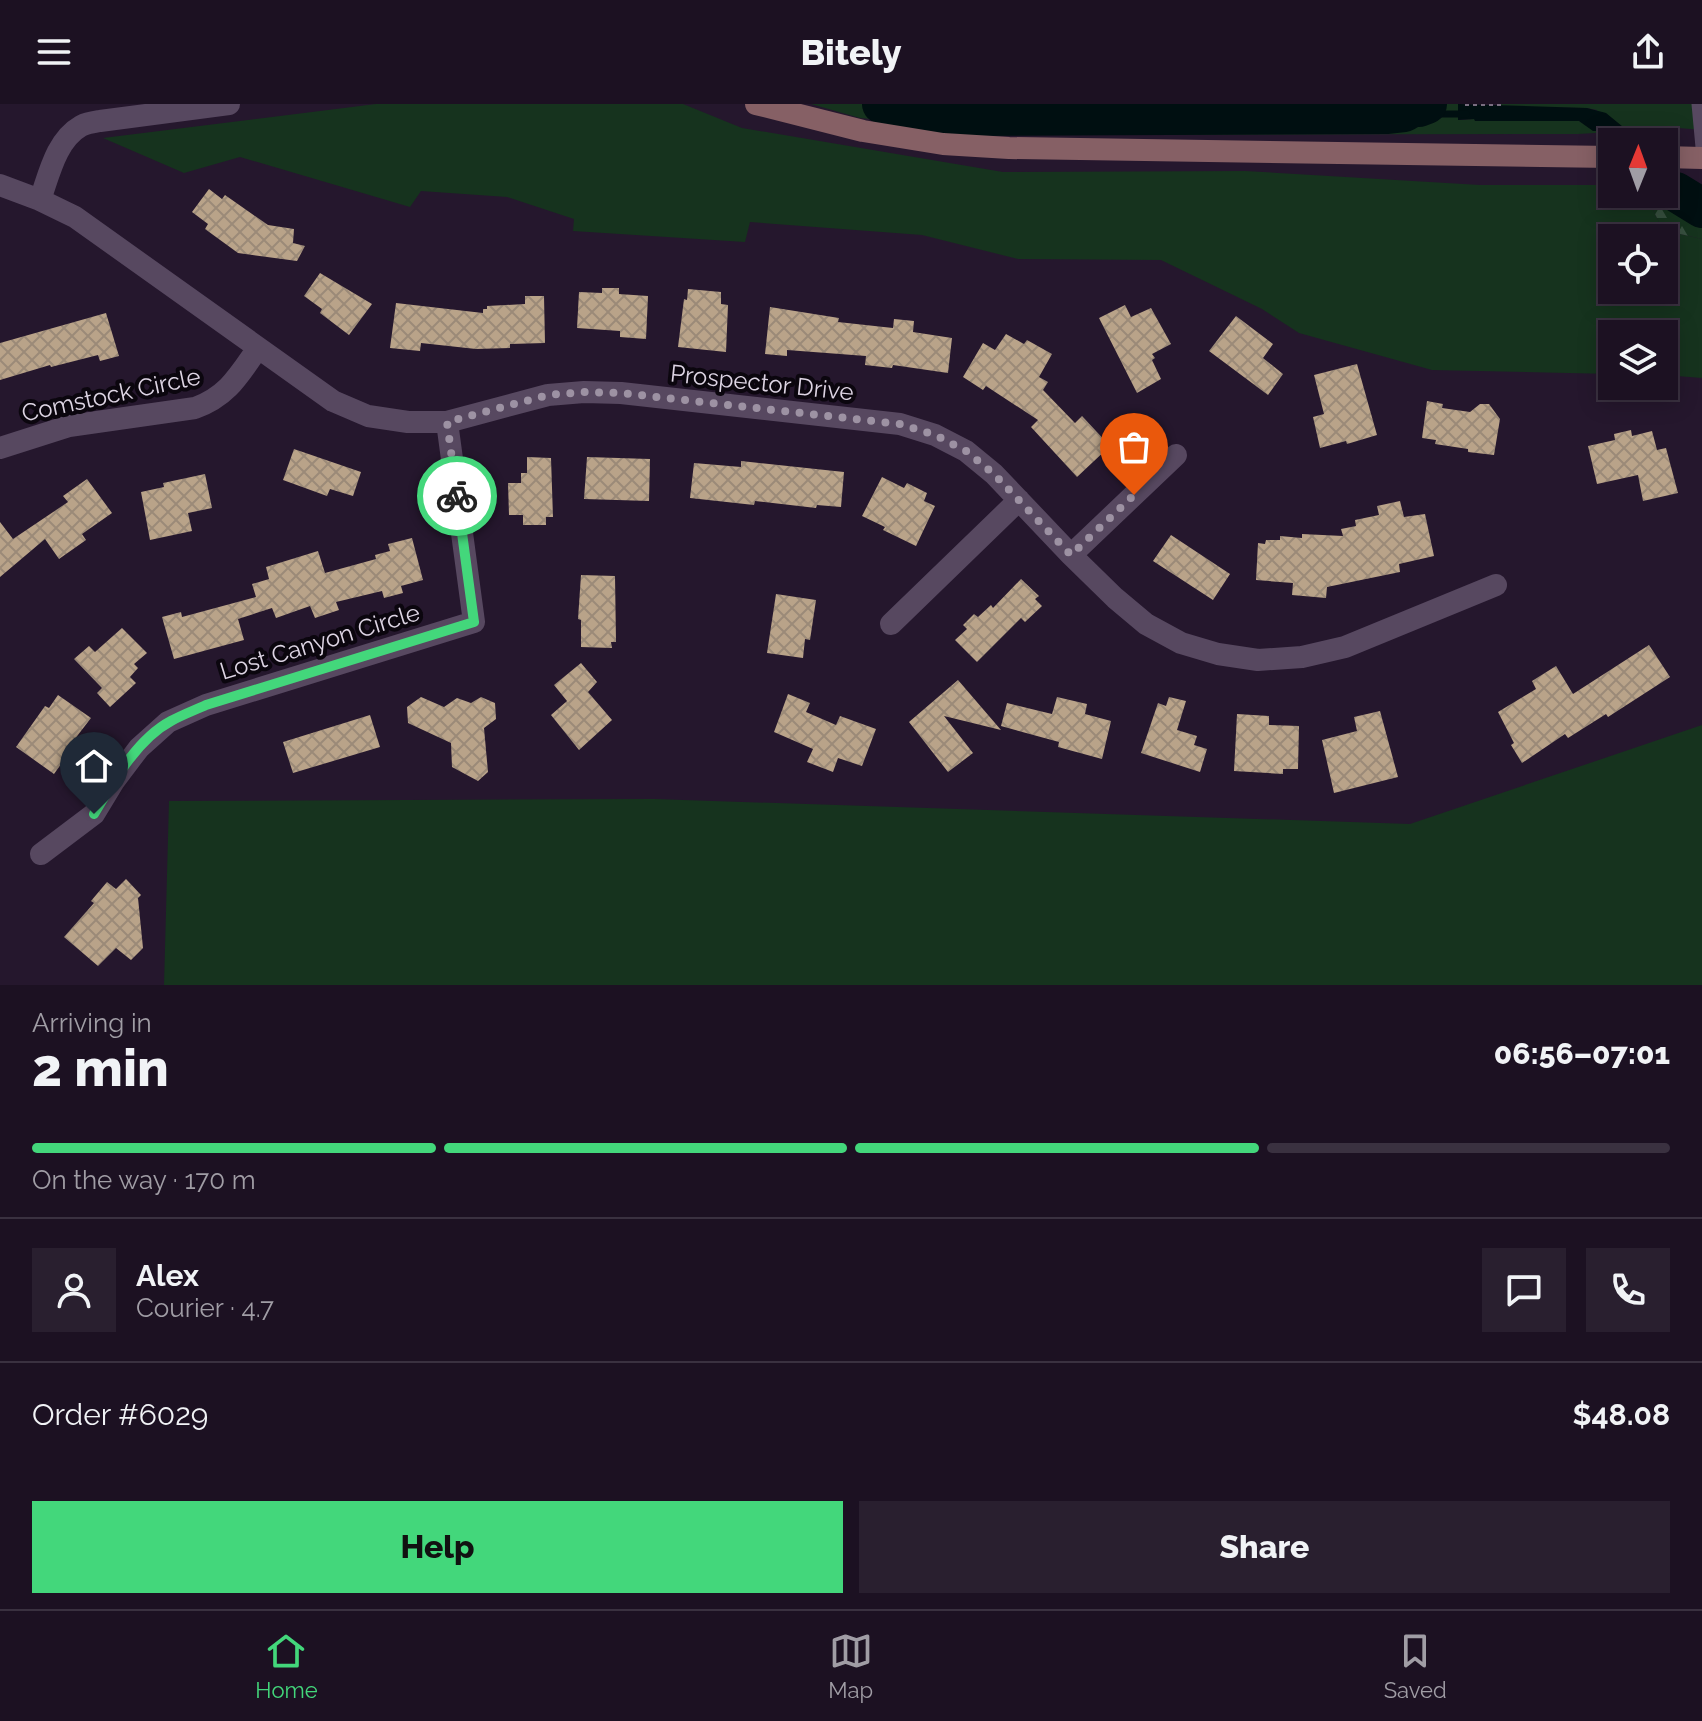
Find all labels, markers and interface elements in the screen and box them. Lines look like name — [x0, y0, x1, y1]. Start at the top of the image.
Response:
icon: menu — [32, 30, 76, 74]
icon: share — [1626, 30, 1670, 74]
text: Bitely — [800, 31, 902, 73]
north arrow — [1598, 128, 1678, 208]
map controls — [1598, 128, 1678, 400]
button: locate — [1598, 224, 1678, 304]
button: layers — [1598, 320, 1678, 400]
street label: Prospector Drive — [669, 358, 855, 407]
street label: Comstock Circle — [19, 361, 203, 428]
pin — [1100, 413, 1168, 495]
icon: bag — [1112, 425, 1156, 469]
courier — [417, 456, 497, 536]
icon: bike — [435, 474, 479, 518]
street label: Lost Canyon Circle — [216, 597, 423, 686]
pin — [60, 732, 128, 814]
icon: home — [72, 744, 116, 788]
text: Arriving in — [32, 1008, 152, 1038]
text: 06:56–07:01 — [1494, 1036, 1670, 1071]
text: 2 min — [32, 1037, 169, 1098]
text: On the way · 170 m — [32, 1165, 256, 1195]
button: person — [32, 1248, 116, 1332]
button: chat — [1482, 1248, 1566, 1332]
button: phone — [1586, 1248, 1670, 1332]
text: Alex — [136, 1258, 199, 1293]
text: Courier · 4.7 — [136, 1293, 274, 1323]
text: Order #6029 — [32, 1397, 208, 1432]
text: $48.08 — [1572, 1397, 1670, 1432]
button: Help — [32, 1501, 843, 1593]
button: Share — [859, 1501, 1670, 1593]
tab: Home — [255, 1629, 318, 1703]
tab: Map — [828, 1629, 873, 1703]
tab: Saved — [1384, 1629, 1447, 1703]

